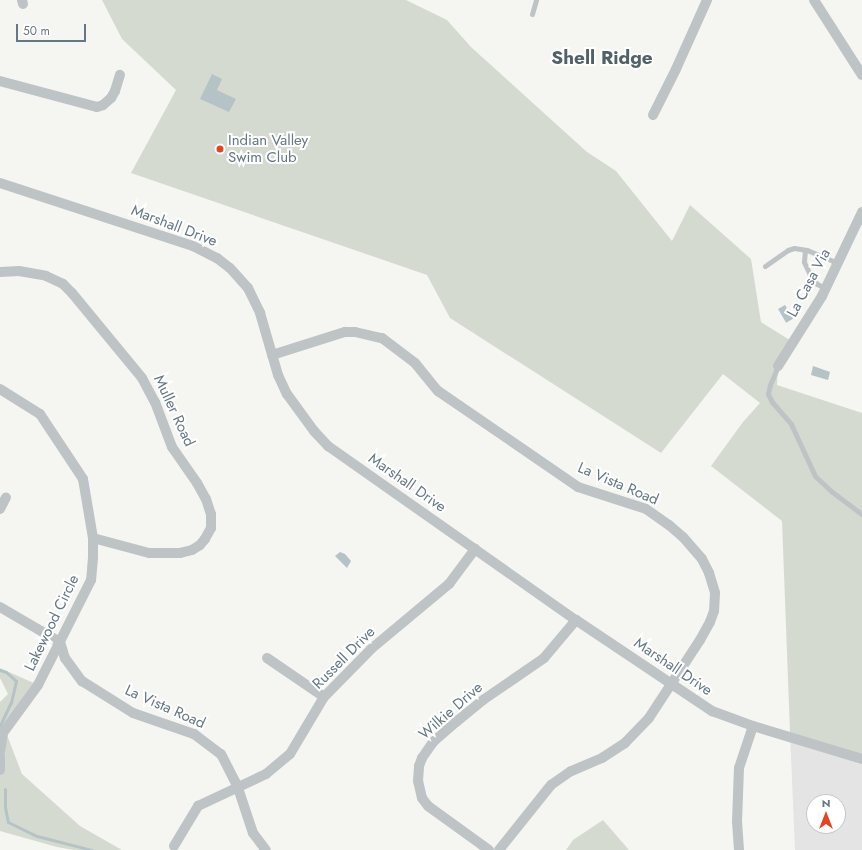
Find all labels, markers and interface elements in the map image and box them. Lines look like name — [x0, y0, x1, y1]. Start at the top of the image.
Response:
scale bar — [18, 16, 88, 42]
text: 50 m — [23, 22, 50, 40]
district label: Shell Ridge — [551, 47, 653, 69]
place label: Indian Valley Swim Club — [228, 131, 308, 166]
marker: Indian Valley Swim Club — [215, 144, 225, 154]
street label: Marshall Drive — [129, 201, 219, 251]
street label: La Casa Via — [784, 246, 834, 320]
street label: Muller Road — [150, 372, 198, 450]
street label: Marshall Drive — [365, 450, 449, 516]
street label: La Vista Road — [575, 459, 661, 509]
street label: Lakewood Circle — [21, 572, 83, 674]
street label: Russell Drive — [309, 623, 379, 693]
street label: Marshall Drive — [630, 634, 716, 700]
street label: Wilkie Drive — [416, 679, 486, 743]
street label: La Vista Road — [122, 681, 208, 733]
north arrow — [806, 794, 846, 834]
text: N — [822, 795, 830, 811]

